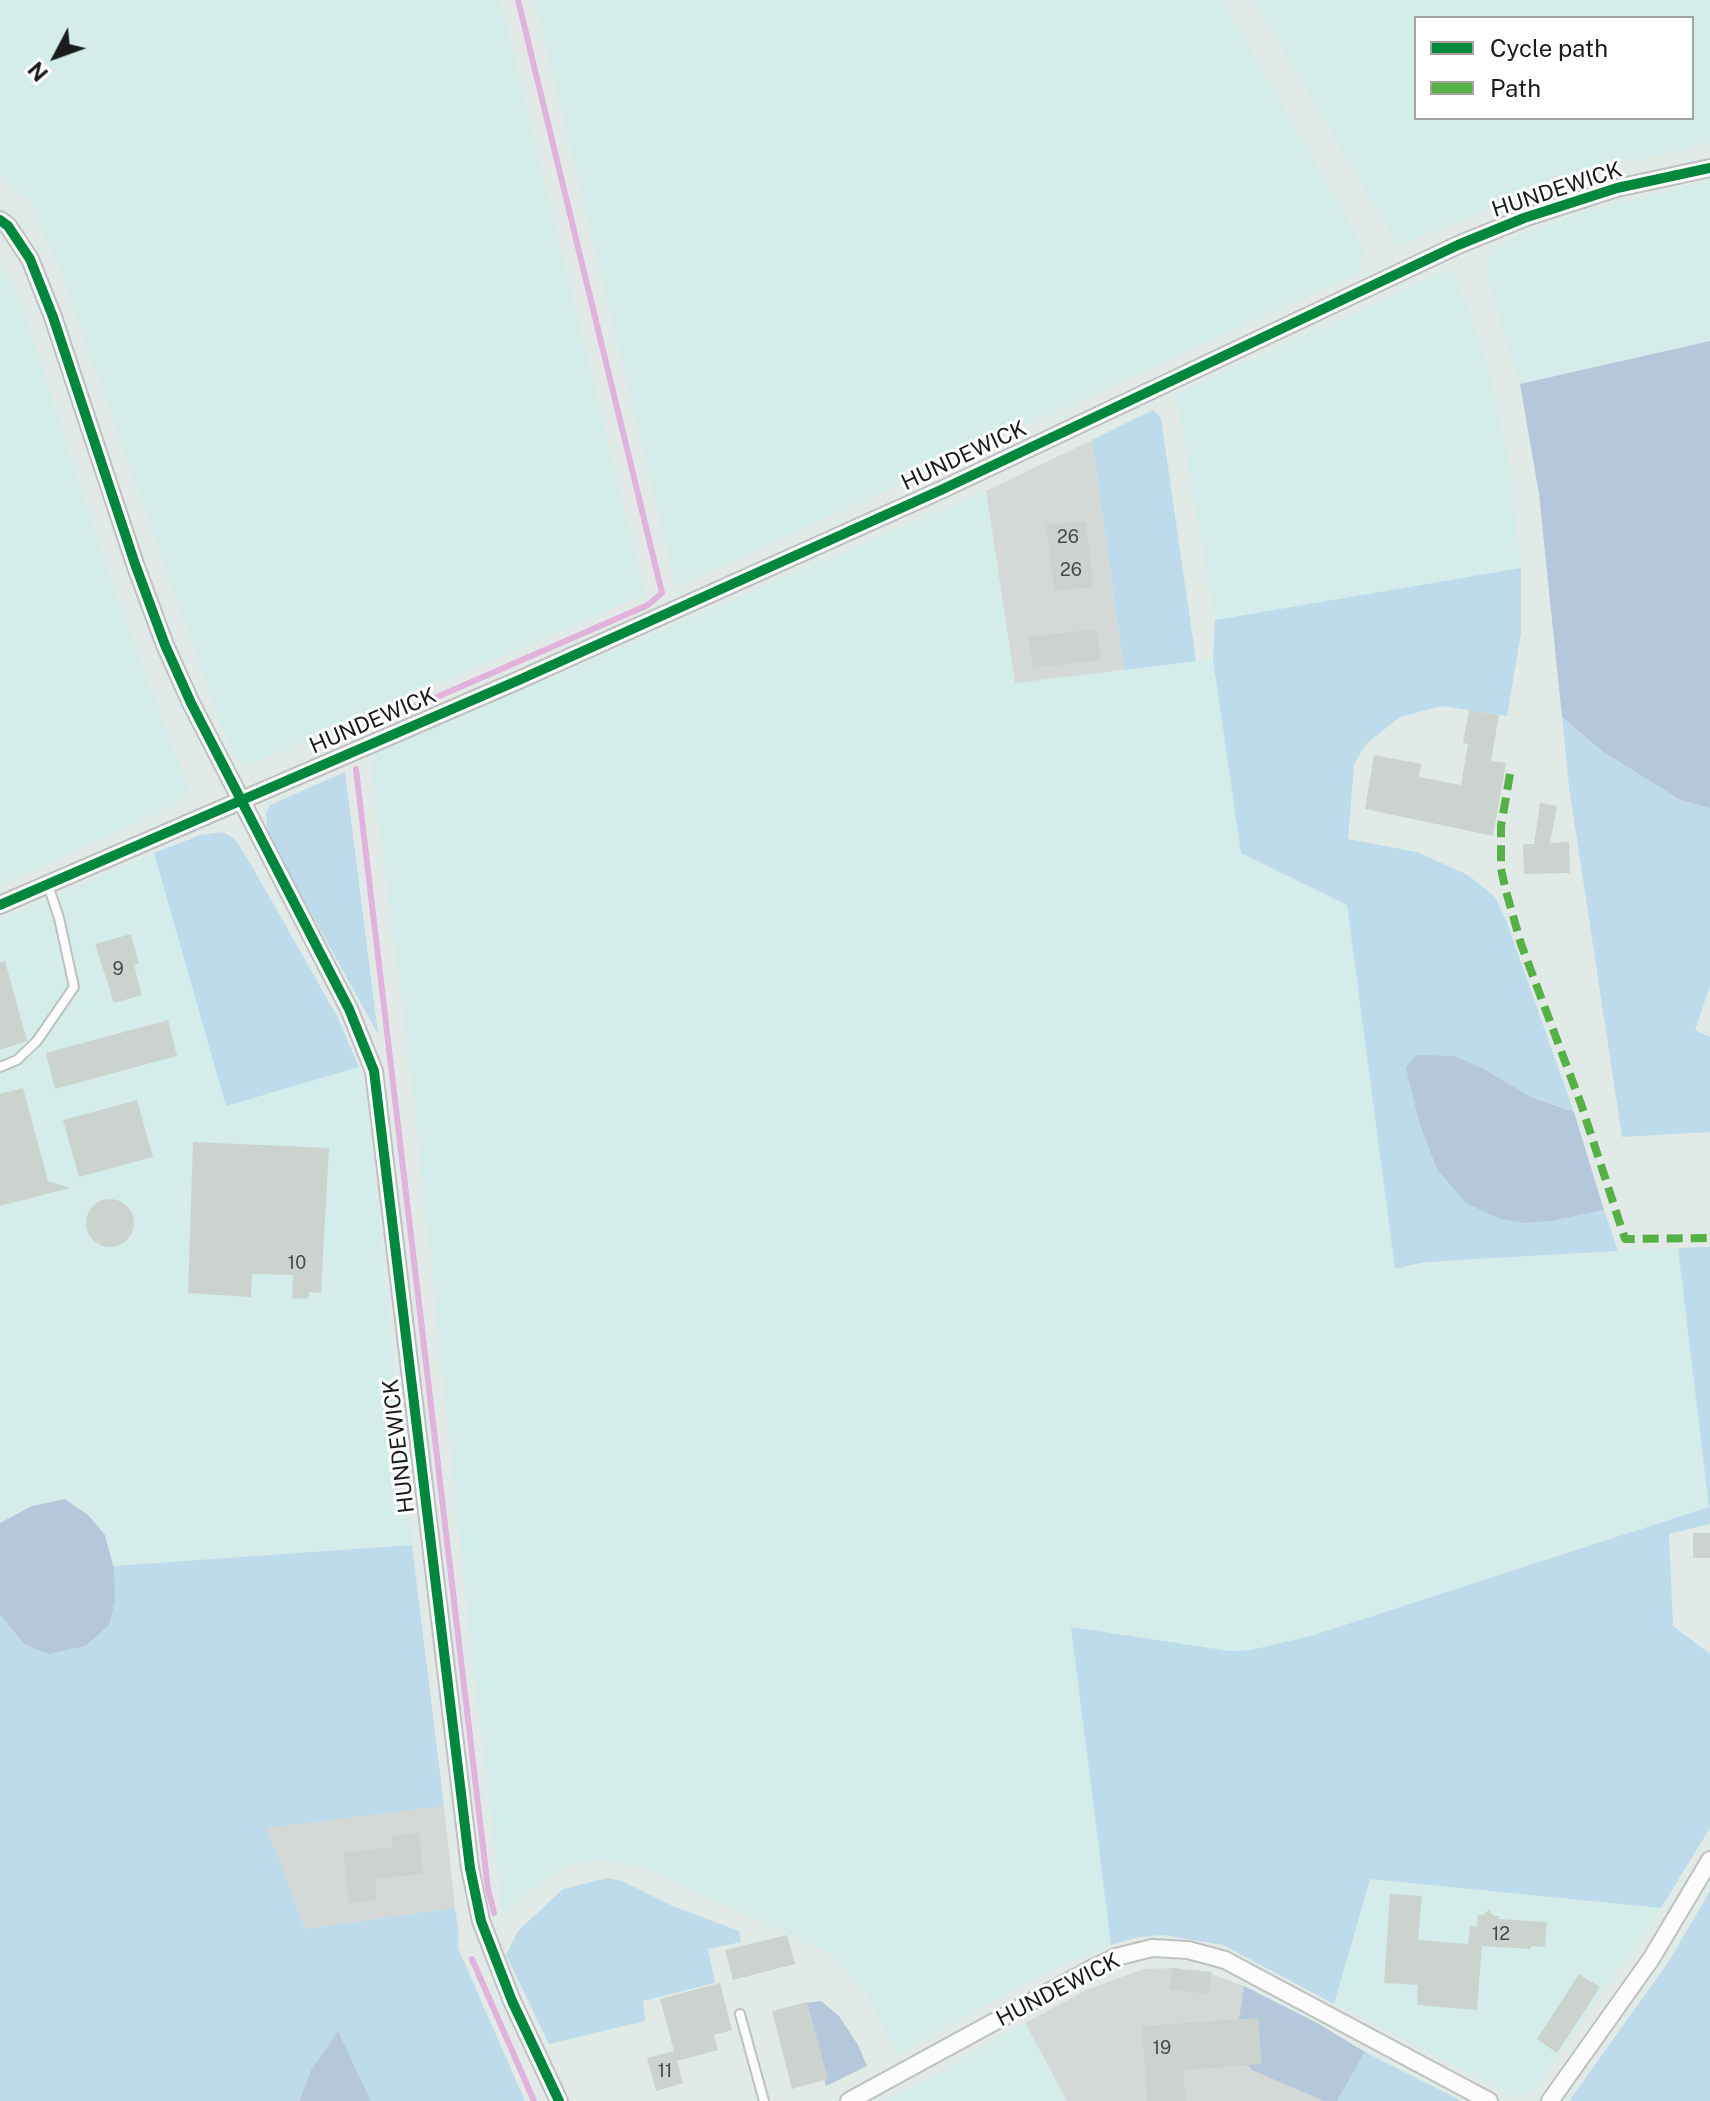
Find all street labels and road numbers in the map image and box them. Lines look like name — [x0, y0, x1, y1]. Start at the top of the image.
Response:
street label: HUNDEWICK — [1489, 157, 1625, 223]
street label: HUNDEWICK — [897, 415, 1031, 497]
street label: HUNDEWICK — [306, 682, 440, 760]
street label: HUNDEWICK — [378, 1377, 420, 1515]
street label: HUNDEWICK — [992, 1948, 1124, 2032]

